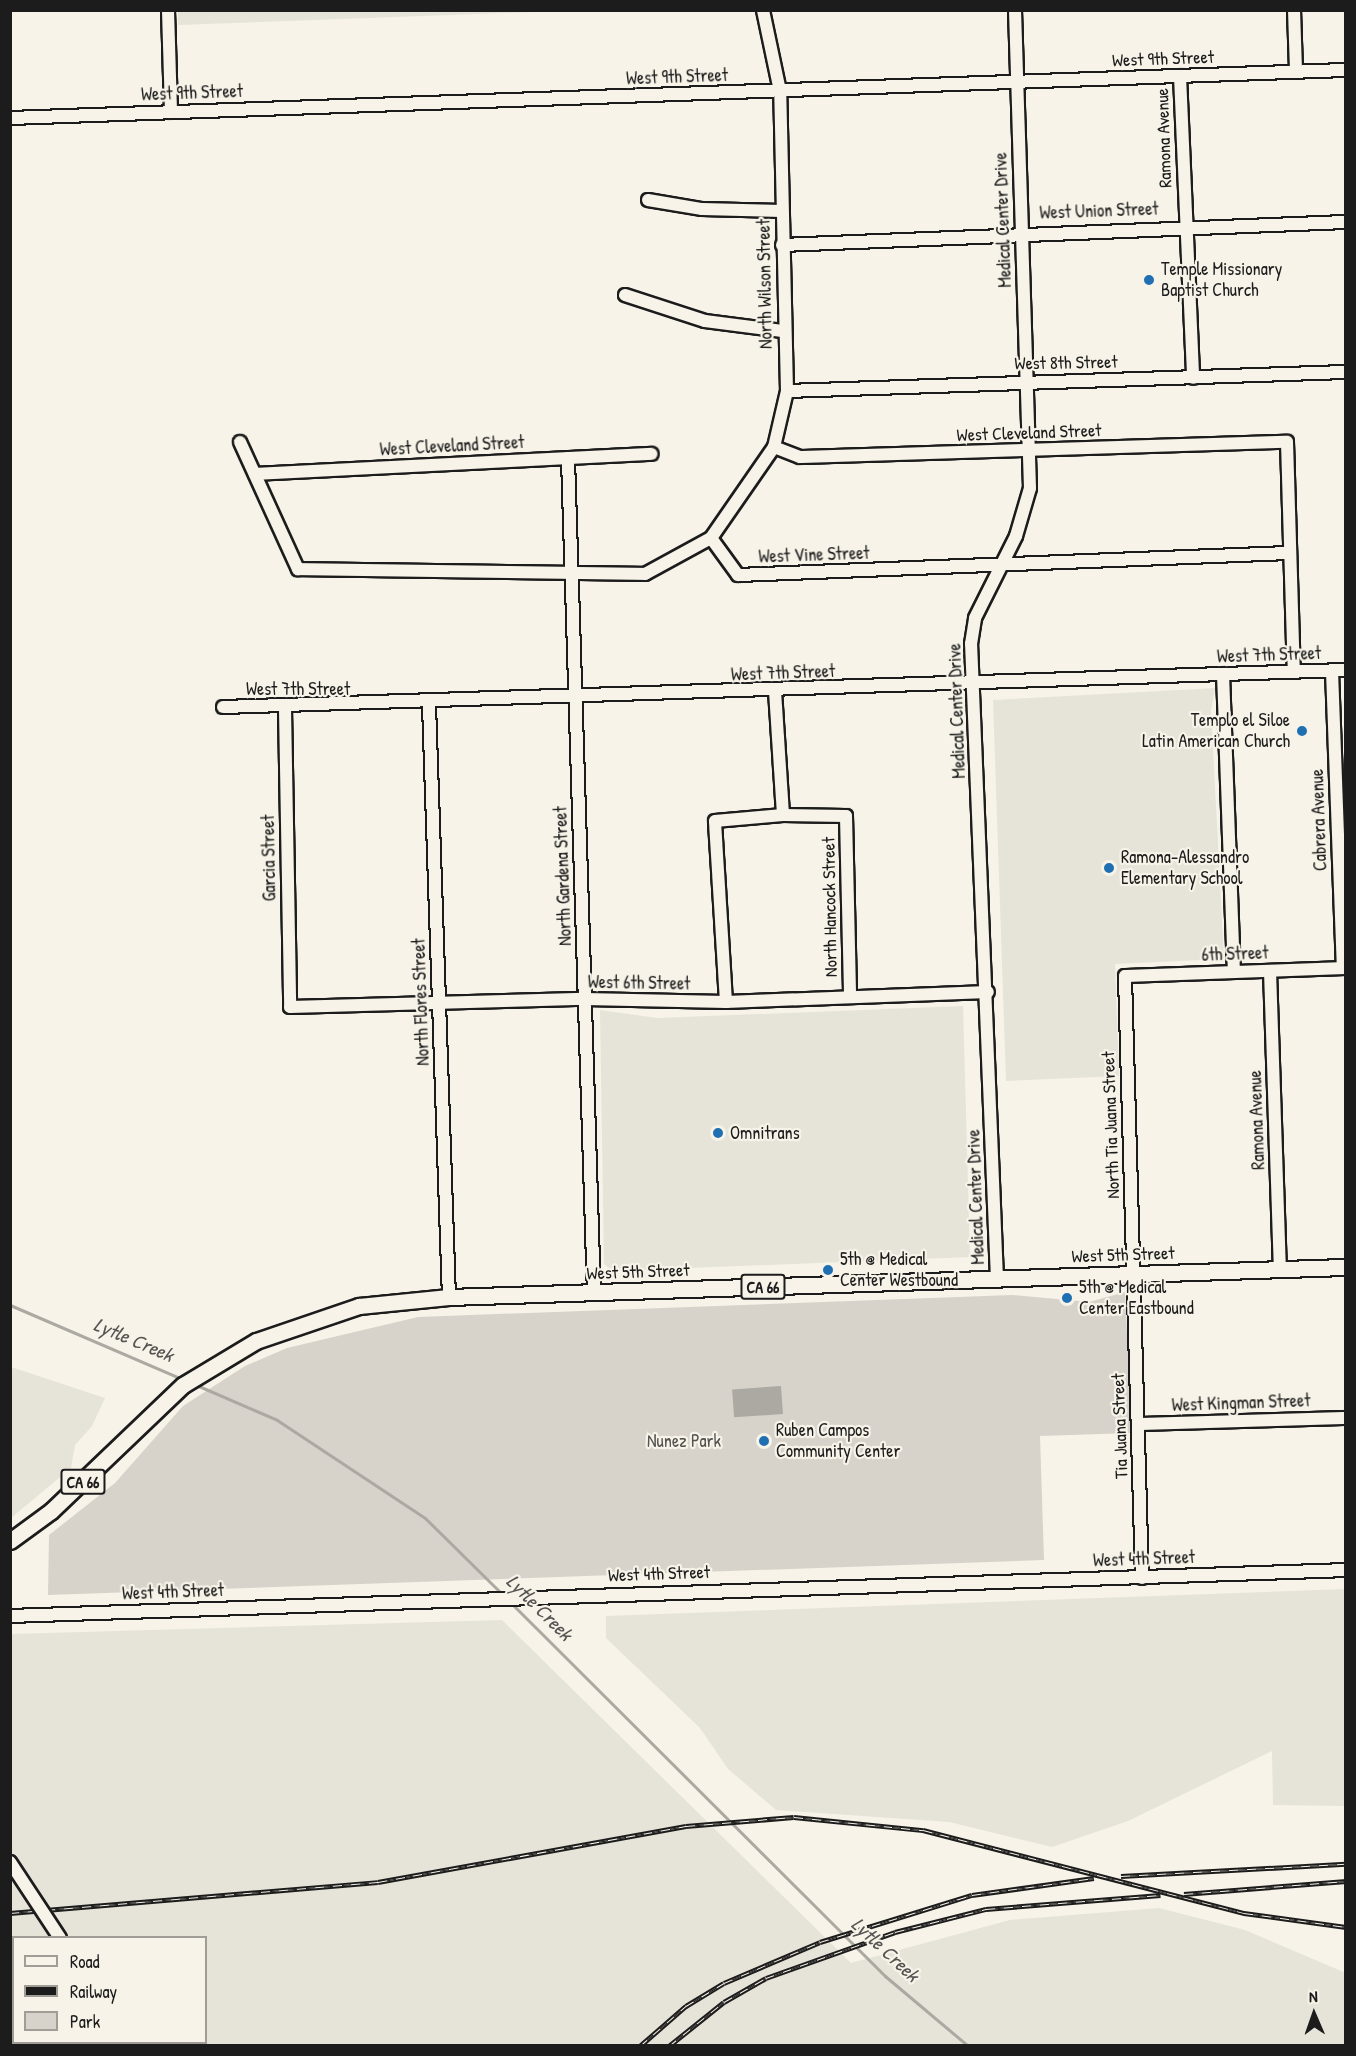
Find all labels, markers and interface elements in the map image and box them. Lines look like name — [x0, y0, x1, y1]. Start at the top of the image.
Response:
street label: West 9th Street — [1112, 46, 1214, 72]
street label: West 9th Street — [626, 64, 728, 90]
street label: West 9th Street — [141, 80, 243, 106]
street label: Ramona Avenue — [1151, 88, 1177, 188]
street label: Medical Center Drive — [990, 152, 1016, 288]
street label: West Union Street — [1039, 198, 1159, 224]
street label: North Wilson Street — [753, 219, 777, 349]
place label: Temple Missionary Baptist Church — [1161, 259, 1282, 302]
marker: Temple Missionary Baptist Church — [1142, 273, 1156, 287]
street label: West 8th Street — [1014, 351, 1118, 375]
street label: West Cleveland Street — [956, 420, 1102, 446]
street label: West Cleveland Street — [379, 431, 525, 461]
street label: West Vine Street — [758, 542, 870, 568]
street label: West 7th Street — [1217, 642, 1321, 668]
street label: Medical Center Drive — [944, 643, 970, 779]
street label: West 7th Street — [731, 660, 835, 686]
street label: West 7th Street — [246, 678, 350, 700]
place label: Templo el Siloe Latin American Church — [1142, 710, 1290, 752]
marker: Templo el Siloe Latin American Church — [1295, 724, 1309, 738]
street label: Cabrera Avenue — [1306, 769, 1332, 871]
street label: North Gardena Street — [550, 806, 576, 946]
street label: Garcia Street — [257, 814, 281, 902]
street label: North Hancock Street — [818, 837, 842, 977]
place label: Ramona-Alessandro Elementary School — [1121, 847, 1249, 890]
marker: Ramona-Alessandro Elementary School — [1102, 861, 1116, 875]
street label: North Flores Street — [408, 938, 434, 1066]
street label: 6th Street — [1201, 942, 1269, 966]
street label: West 6th Street — [588, 971, 690, 995]
street label: North Tia Juana Street — [1098, 1051, 1124, 1199]
street label: Ramona Avenue — [1244, 1070, 1270, 1170]
place label: Omnitrans — [730, 1122, 800, 1144]
marker: Omnitrans — [711, 1126, 725, 1140]
street label: Medical Center Drive — [963, 1129, 989, 1265]
street label: West 5th Street — [1071, 1242, 1175, 1268]
place label: 5th @ Medical Center Westbound — [840, 1249, 958, 1292]
street label: West 5th Street — [586, 1259, 690, 1285]
marker: 5th @ Medical Center Westbound — [821, 1263, 835, 1277]
road number: CA 66 — [739, 1274, 787, 1300]
place label: 5th @ Medical Center Eastbound — [1079, 1277, 1194, 1320]
marker: 5th @ Medical Center Eastbound — [1060, 1291, 1074, 1305]
water label: Lytle Creek — [91, 1312, 177, 1366]
street label: Tia Juana Street — [1107, 1373, 1133, 1479]
street label: West Kingman Street — [1171, 1390, 1311, 1416]
place label: Ruben Campos Community Center — [776, 1420, 900, 1462]
park label: Nunez Park — [647, 1430, 721, 1452]
marker: Ruben Campos Community Center — [757, 1434, 771, 1448]
road number: CA 66 — [59, 1469, 107, 1495]
street label: West 4th Street — [1093, 1546, 1195, 1572]
street label: West 4th Street — [608, 1561, 710, 1587]
water label: Lytle Creek — [502, 1569, 578, 1645]
street label: West 4th Street — [122, 1579, 224, 1605]
water label: Lytle Creek — [847, 1912, 925, 1986]
legend — [12, 1936, 207, 2044]
text: Road — [70, 1949, 100, 1974]
text: Railway — [70, 1979, 117, 2004]
north arrow — [1284, 1984, 1344, 2044]
text: N — [1309, 1985, 1318, 2007]
text: Park — [70, 2009, 100, 2034]

